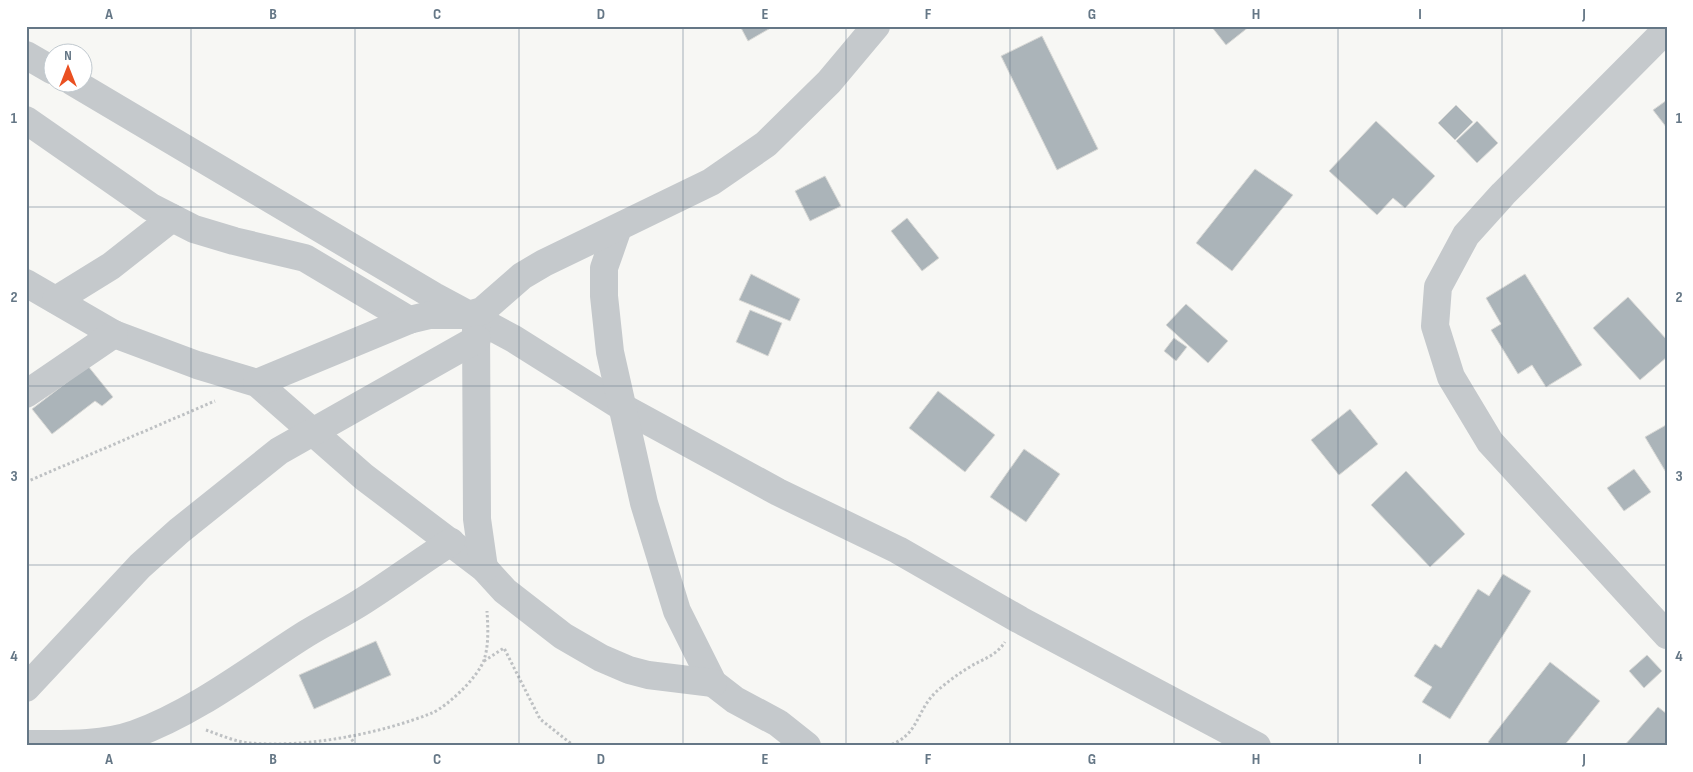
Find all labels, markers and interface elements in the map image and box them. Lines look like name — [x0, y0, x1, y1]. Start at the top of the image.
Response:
text: A — [104, 5, 113, 24]
text: B — [269, 5, 277, 24]
text: C — [433, 5, 441, 24]
text: D — [597, 5, 605, 24]
text: E — [762, 5, 769, 24]
text: F — [925, 5, 932, 24]
text: G — [1088, 5, 1096, 24]
text: H — [1252, 5, 1260, 24]
text: I — [1418, 5, 1422, 24]
text: J — [1581, 5, 1586, 24]
north arrow — [42, 42, 92, 92]
text: N — [64, 47, 72, 64]
text: 1 — [11, 109, 18, 128]
text: 1 — [1676, 109, 1683, 128]
text: 2 — [10, 288, 18, 307]
text: 2 — [1675, 288, 1683, 307]
text: 3 — [10, 467, 18, 486]
text: 3 — [1675, 467, 1683, 486]
text: 4 — [10, 647, 18, 666]
text: 4 — [1675, 647, 1683, 666]
text: A — [104, 750, 113, 769]
text: B — [269, 750, 277, 769]
text: C — [433, 750, 441, 769]
text: D — [597, 750, 605, 769]
text: E — [762, 750, 769, 769]
text: F — [925, 750, 932, 769]
text: G — [1088, 750, 1096, 769]
text: H — [1252, 750, 1260, 769]
text: I — [1418, 750, 1422, 769]
text: J — [1581, 750, 1586, 769]

